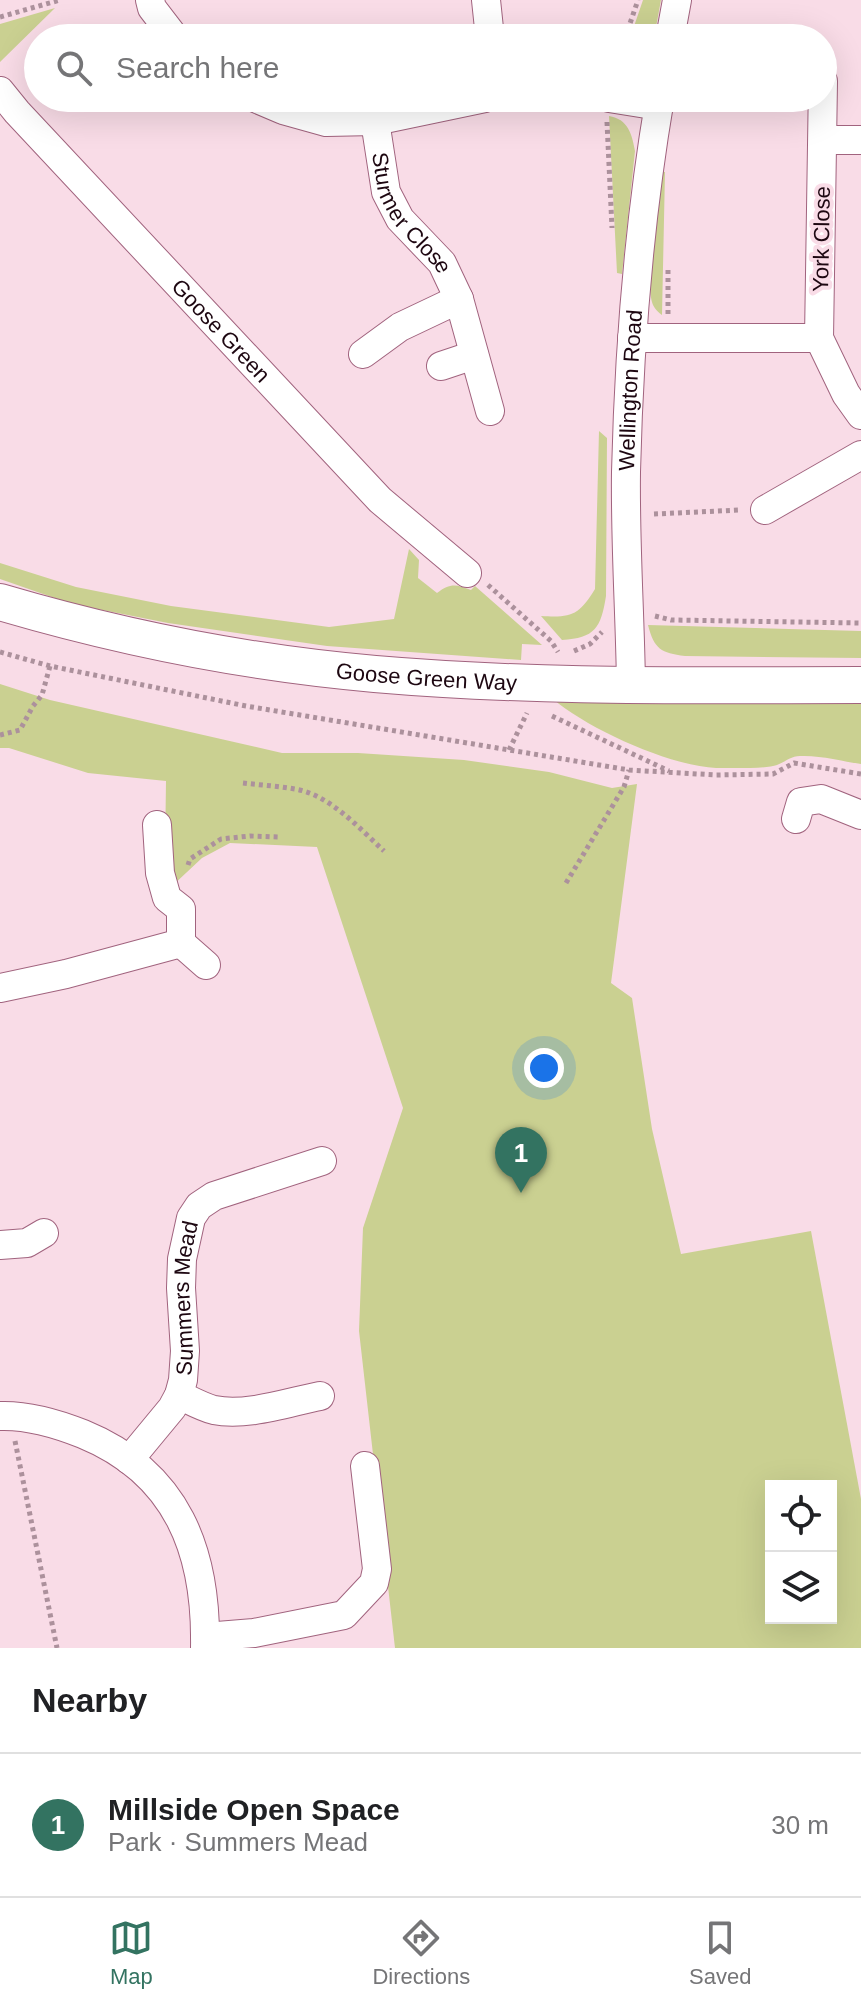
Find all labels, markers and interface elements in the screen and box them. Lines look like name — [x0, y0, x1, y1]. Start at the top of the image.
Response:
search box — [24, 24, 837, 112]
icon: search — [52, 46, 96, 90]
text: Search here — [116, 51, 279, 84]
street label: Sturmer Close — [367, 150, 457, 277]
street label: York Close — [808, 186, 835, 292]
street label: Goose Green — [167, 274, 275, 387]
street label: Wellington Road — [614, 309, 647, 471]
street label: Goose Green Way — [335, 658, 517, 695]
your location — [524, 1048, 564, 1088]
pin: 1 — [495, 1127, 547, 1193]
street label: Summers Mead — [169, 1219, 203, 1376]
map controls — [765, 1480, 837, 1624]
button: locate — [765, 1480, 837, 1552]
button: layers — [765, 1552, 837, 1624]
text: Nearby — [32, 1681, 147, 1719]
text: Millside Open Space — [108, 1793, 400, 1826]
text: 1 — [51, 1810, 65, 1840]
text: 30 m — [771, 1810, 829, 1840]
text: Park · Summers Mead — [108, 1827, 368, 1857]
tab: Map — [109, 1916, 153, 1990]
tab: Directions — [372, 1916, 470, 1990]
tab: Saved — [689, 1916, 752, 1990]

